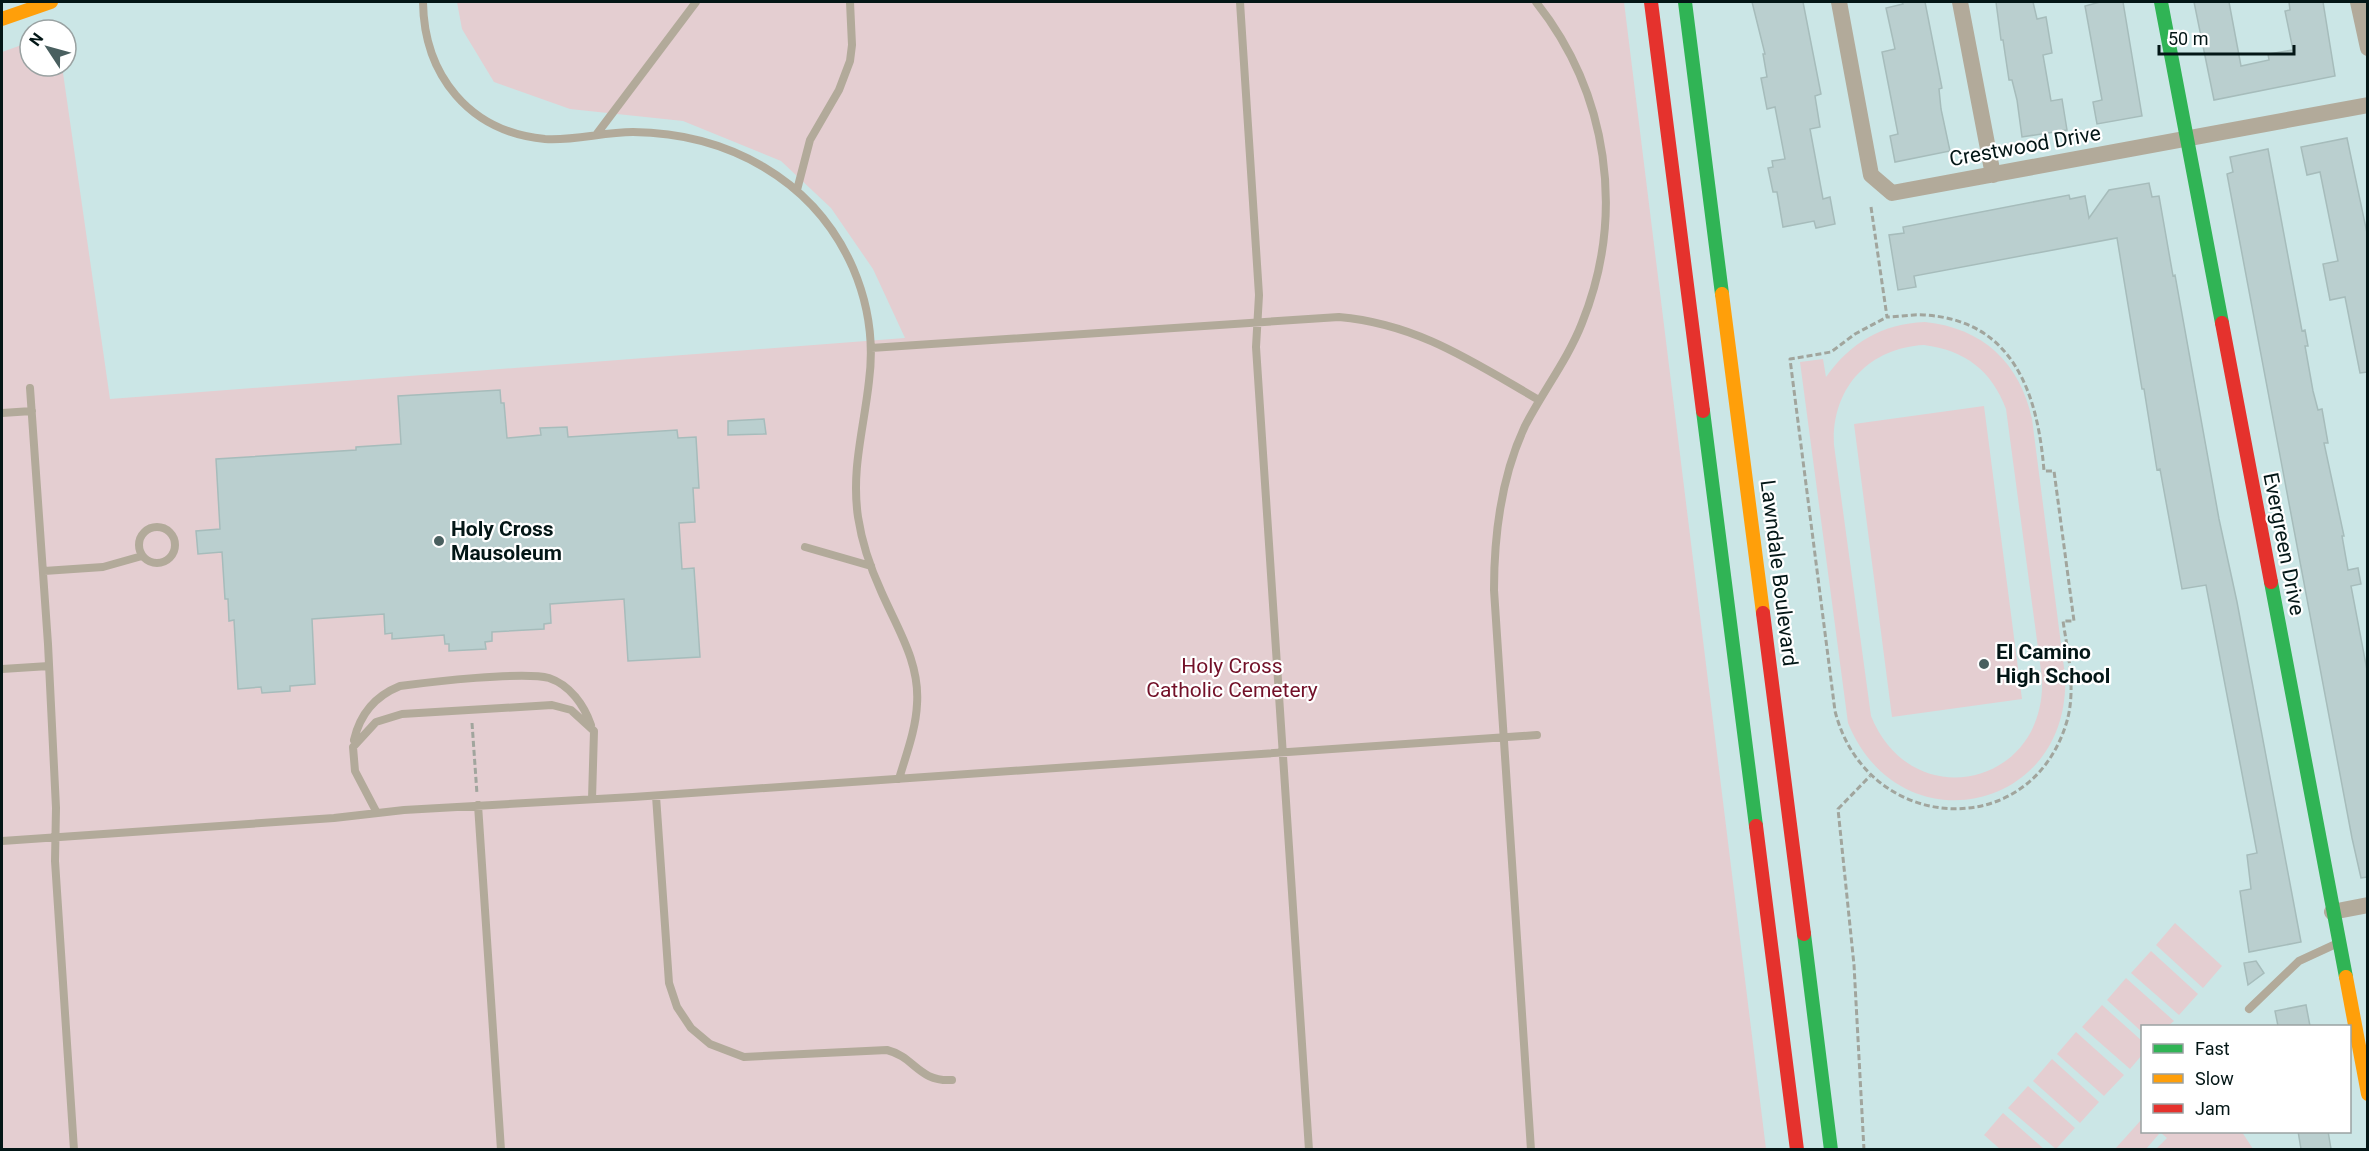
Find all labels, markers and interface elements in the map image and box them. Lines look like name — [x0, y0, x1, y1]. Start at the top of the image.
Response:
north arrow — [18, 18, 78, 78]
scale bar — [2159, 18, 2294, 56]
text: 50 m — [2168, 28, 2208, 49]
text: N — [25, 29, 47, 50]
street label: Crestwood Drive — [1947, 121, 2103, 171]
street label: Evergreen Drive — [2258, 471, 2310, 617]
street label: Lawndale Boulevard — [1756, 478, 1802, 668]
place label: Holy Cross Mausoleum — [451, 517, 562, 565]
marker: Holy Cross Mausoleum — [432, 534, 446, 548]
place label: El Camino High School — [1996, 640, 2110, 688]
park label: Holy Cross Catholic Cemetery — [1146, 654, 1318, 702]
marker: El Camino High School — [1977, 657, 1991, 671]
legend — [2141, 1025, 2351, 1133]
text: Fast — [2195, 1038, 2230, 1059]
text: Slow — [2195, 1068, 2234, 1089]
text: Jam — [2195, 1098, 2231, 1119]

